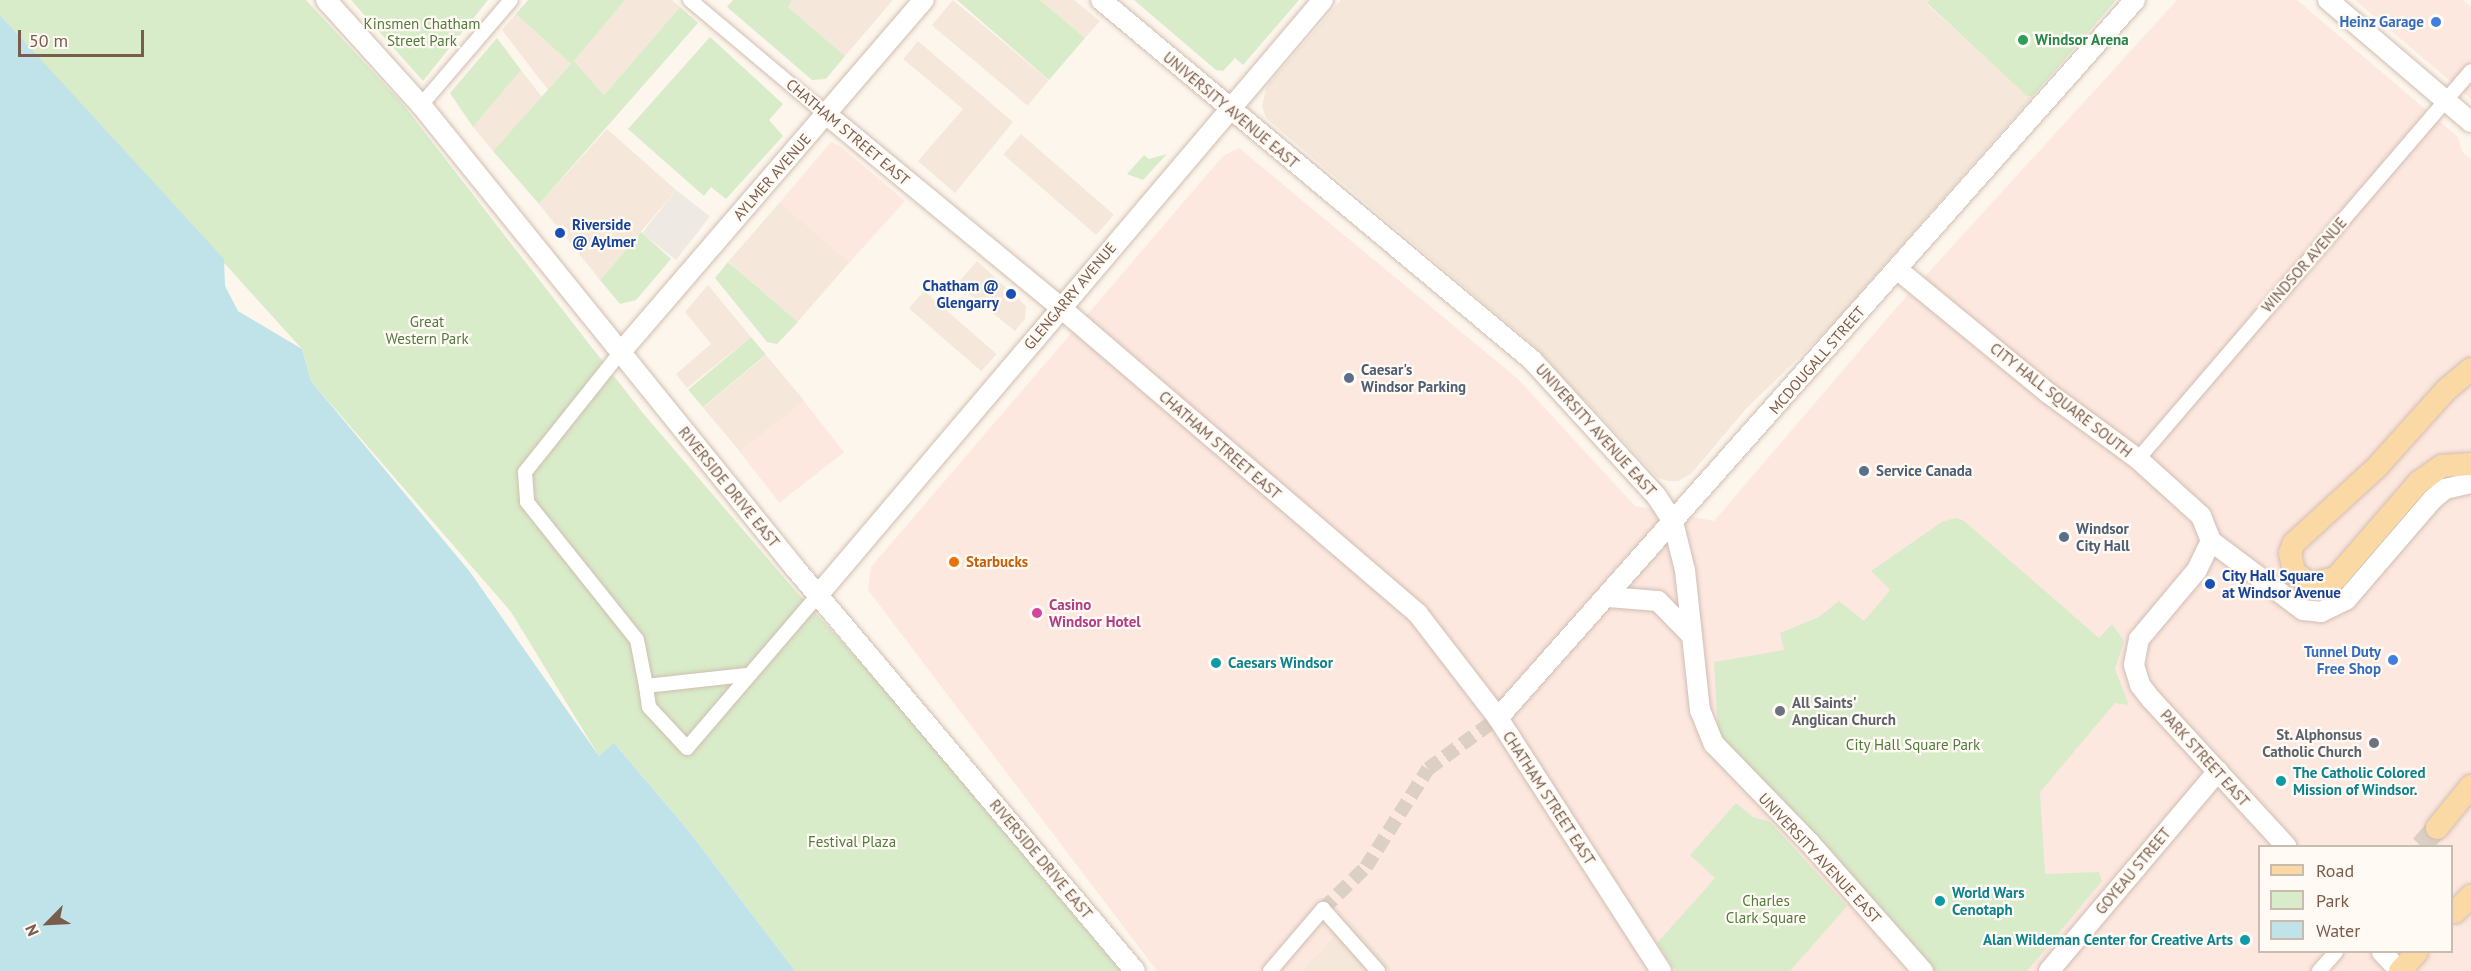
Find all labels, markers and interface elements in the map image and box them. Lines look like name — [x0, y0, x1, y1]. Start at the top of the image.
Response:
place label: Heinz Garage — [2339, 13, 2424, 31]
park label: Kinsmen Chatham Street Park — [364, 14, 480, 49]
marker: Heinz Garage — [2429, 15, 2443, 29]
scale bar — [21, 18, 147, 56]
text: 50 m — [29, 29, 68, 52]
place label: Windsor Arena — [2035, 31, 2129, 49]
marker: Windsor Arena — [2016, 33, 2030, 47]
street label: UNIVERSITY AVENUE EAST — [1159, 48, 1303, 172]
street label: CHATHAM STREET EAST — [782, 75, 914, 189]
street label: AYLMER AVENUE — [729, 130, 815, 224]
street label: WINDSOR AVENUE — [2258, 214, 2350, 316]
place label: Riverside @ Aylmer — [572, 215, 636, 250]
marker: Riverside @ Aylmer — [553, 226, 567, 240]
street label: GLENGARRY AVENUE — [1020, 239, 1120, 353]
place label: Chatham @ Glengarry — [922, 276, 999, 311]
marker: Chatham @ Glengarry — [1004, 287, 1018, 301]
street label: MCDOUGALL STREET — [1765, 302, 1869, 418]
park label: Great Western Park — [385, 312, 469, 347]
street label: CITY HALL SQUARE SOUTH — [1986, 339, 2136, 461]
place label: Caesar's Windsor Parking — [1361, 360, 1466, 395]
street label: UNIVERSITY AVENUE EAST — [1532, 360, 1660, 500]
marker: Caesar's Windsor Parking — [1342, 371, 1356, 385]
street label: CHATHAM STREET EAST — [1155, 387, 1285, 503]
street label: RIVERSIDE DRIVE EAST — [675, 423, 783, 551]
place label: Service Canada — [1876, 462, 1972, 480]
marker: Service Canada — [1857, 464, 1871, 478]
place label: Windsor City Hall — [2076, 519, 2130, 554]
marker: Windsor City Hall — [2057, 530, 2071, 544]
place label: Starbucks — [966, 553, 1028, 571]
marker: Starbucks — [947, 555, 961, 569]
place label: City Hall Square at Windsor Avenue — [2222, 566, 2342, 601]
marker: City Hall Square at Windsor Avenue — [2203, 577, 2217, 591]
place label: Casino Windsor Hotel — [1049, 595, 1141, 630]
marker: Casino Windsor Hotel — [1030, 606, 1044, 620]
place label: Tunnel Duty Free Shop — [2304, 642, 2381, 677]
marker: Tunnel Duty Free Shop — [2386, 653, 2400, 667]
place label: Caesars Windsor — [1228, 654, 1333, 672]
marker: Caesars Windsor — [1209, 656, 1223, 670]
place label: All Saints' Anglican Church — [1792, 693, 1896, 728]
marker: All Saints' Anglican Church — [1773, 704, 1787, 718]
street label: PARK STREET EAST — [2156, 706, 2254, 810]
place label: St. Alphonsus Catholic Church — [2262, 725, 2362, 760]
street label: CHATHAM STREET EAST — [1499, 728, 1599, 868]
park label: City Hall Square Park — [1846, 736, 1980, 754]
marker: St. Alphonsus Catholic Church — [2367, 736, 2381, 750]
place label: The Catholic Colored Mission of Windsor. — [2293, 763, 2426, 798]
marker: The Catholic Colored Mission of Windsor. — [2274, 774, 2288, 788]
street label: UNIVERSITY AVENUE EAST — [1755, 789, 1885, 927]
street label: RIVERSIDE DRIVE EAST — [986, 796, 1096, 922]
street label: GOYEAU STREET — [2092, 824, 2174, 918]
park label: Festival Plaza — [808, 833, 896, 851]
legend — [2258, 845, 2453, 953]
text: Road — [2316, 859, 2354, 882]
place label: World Wars Cenotaph — [1952, 883, 2025, 918]
text: Park — [2316, 889, 2349, 912]
park label: Charles Clark Square — [1726, 891, 1806, 926]
north arrow — [18, 893, 78, 953]
marker: World Wars Cenotaph — [1933, 894, 1947, 908]
text: Water — [2316, 919, 2360, 942]
text: N — [20, 921, 43, 939]
place label: Alan Wildeman Center for Creative Arts — [1982, 931, 2233, 949]
marker: Alan Wildeman Center for Creative Arts — [2238, 933, 2252, 947]

